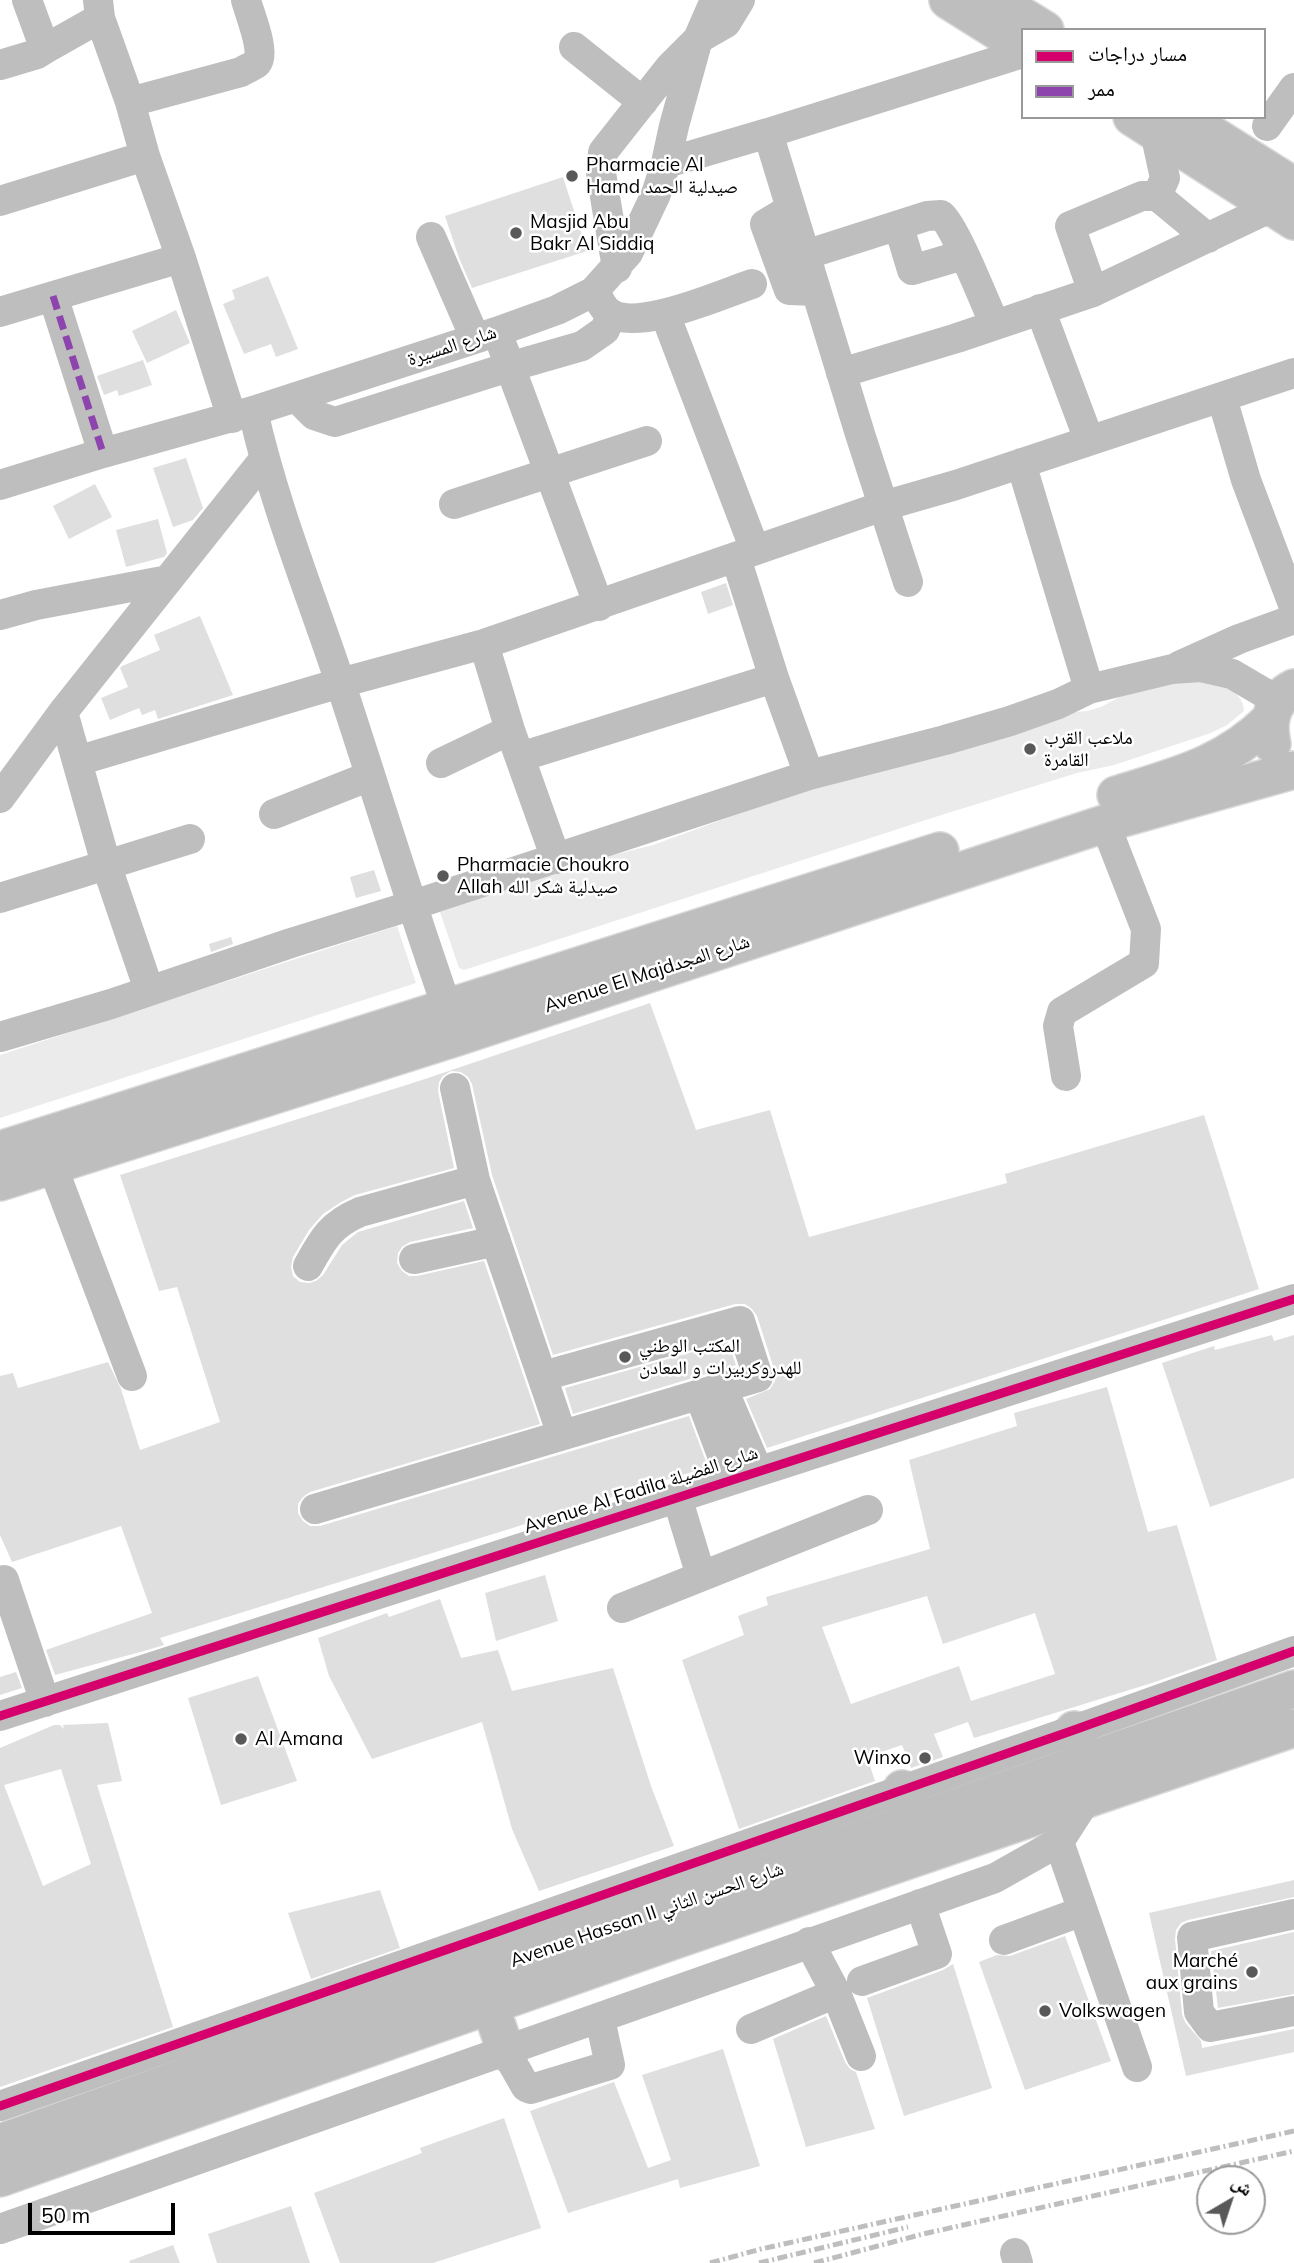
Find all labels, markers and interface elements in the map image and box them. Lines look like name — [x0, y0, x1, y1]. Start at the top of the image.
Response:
legend — [1021, 28, 1266, 119]
text: مسار دراجات — [1088, 40, 1187, 66]
text: ممر — [1088, 75, 1115, 101]
place label: Pharmacie Al Hamd صيدلية الحمد — [586, 154, 738, 198]
marker: Pharmacie Al Hamd صيدلية الحمد — [564, 168, 580, 184]
place label: Masjid Abu Bakr Al Siddiq — [530, 211, 654, 255]
marker: Masjid Abu Bakr Al Siddiq — [508, 225, 524, 241]
street label: شارع المسيرة — [405, 321, 499, 371]
place label: ملاعب القرب القامرة — [1044, 727, 1133, 771]
marker: ملاعب القرب القامرة — [1022, 741, 1038, 757]
place label: Pharmacie Choukro Allah صيدلية شكر الله — [457, 854, 629, 898]
marker: Pharmacie Choukro Allah صيدلية شكر الله — [435, 868, 451, 884]
street label: Avenue El Majdشارع المجد — [541, 930, 753, 1018]
place label: المكتب الوطني للهدروكربيرات و المعادن — [639, 1335, 802, 1379]
marker: المكتب الوطني للهدروكربيرات و المعادن — [617, 1349, 633, 1365]
street label: Avenue Al Fadila شارع الفضيلة — [521, 1441, 761, 1539]
place label: Al Amana — [255, 1728, 343, 1750]
marker: Al Amana — [233, 1731, 249, 1747]
place label: Winxo — [853, 1747, 911, 1769]
marker: Winxo — [917, 1750, 933, 1766]
street label: Avenue Hassan II شارع الحسن الثاني — [507, 1857, 787, 1973]
place label: Marché aux grains — [1146, 1950, 1238, 1994]
marker: Marché aux grains — [1244, 1964, 1260, 1980]
place label: Volkswagen — [1059, 2000, 1166, 2022]
marker: Volkswagen — [1037, 2003, 1053, 2019]
north arrow — [1196, 2165, 1266, 2235]
text: ش — [1228, 2170, 1258, 2201]
scale bar — [32, 2190, 178, 2234]
text: 50 m — [41, 2202, 90, 2228]

